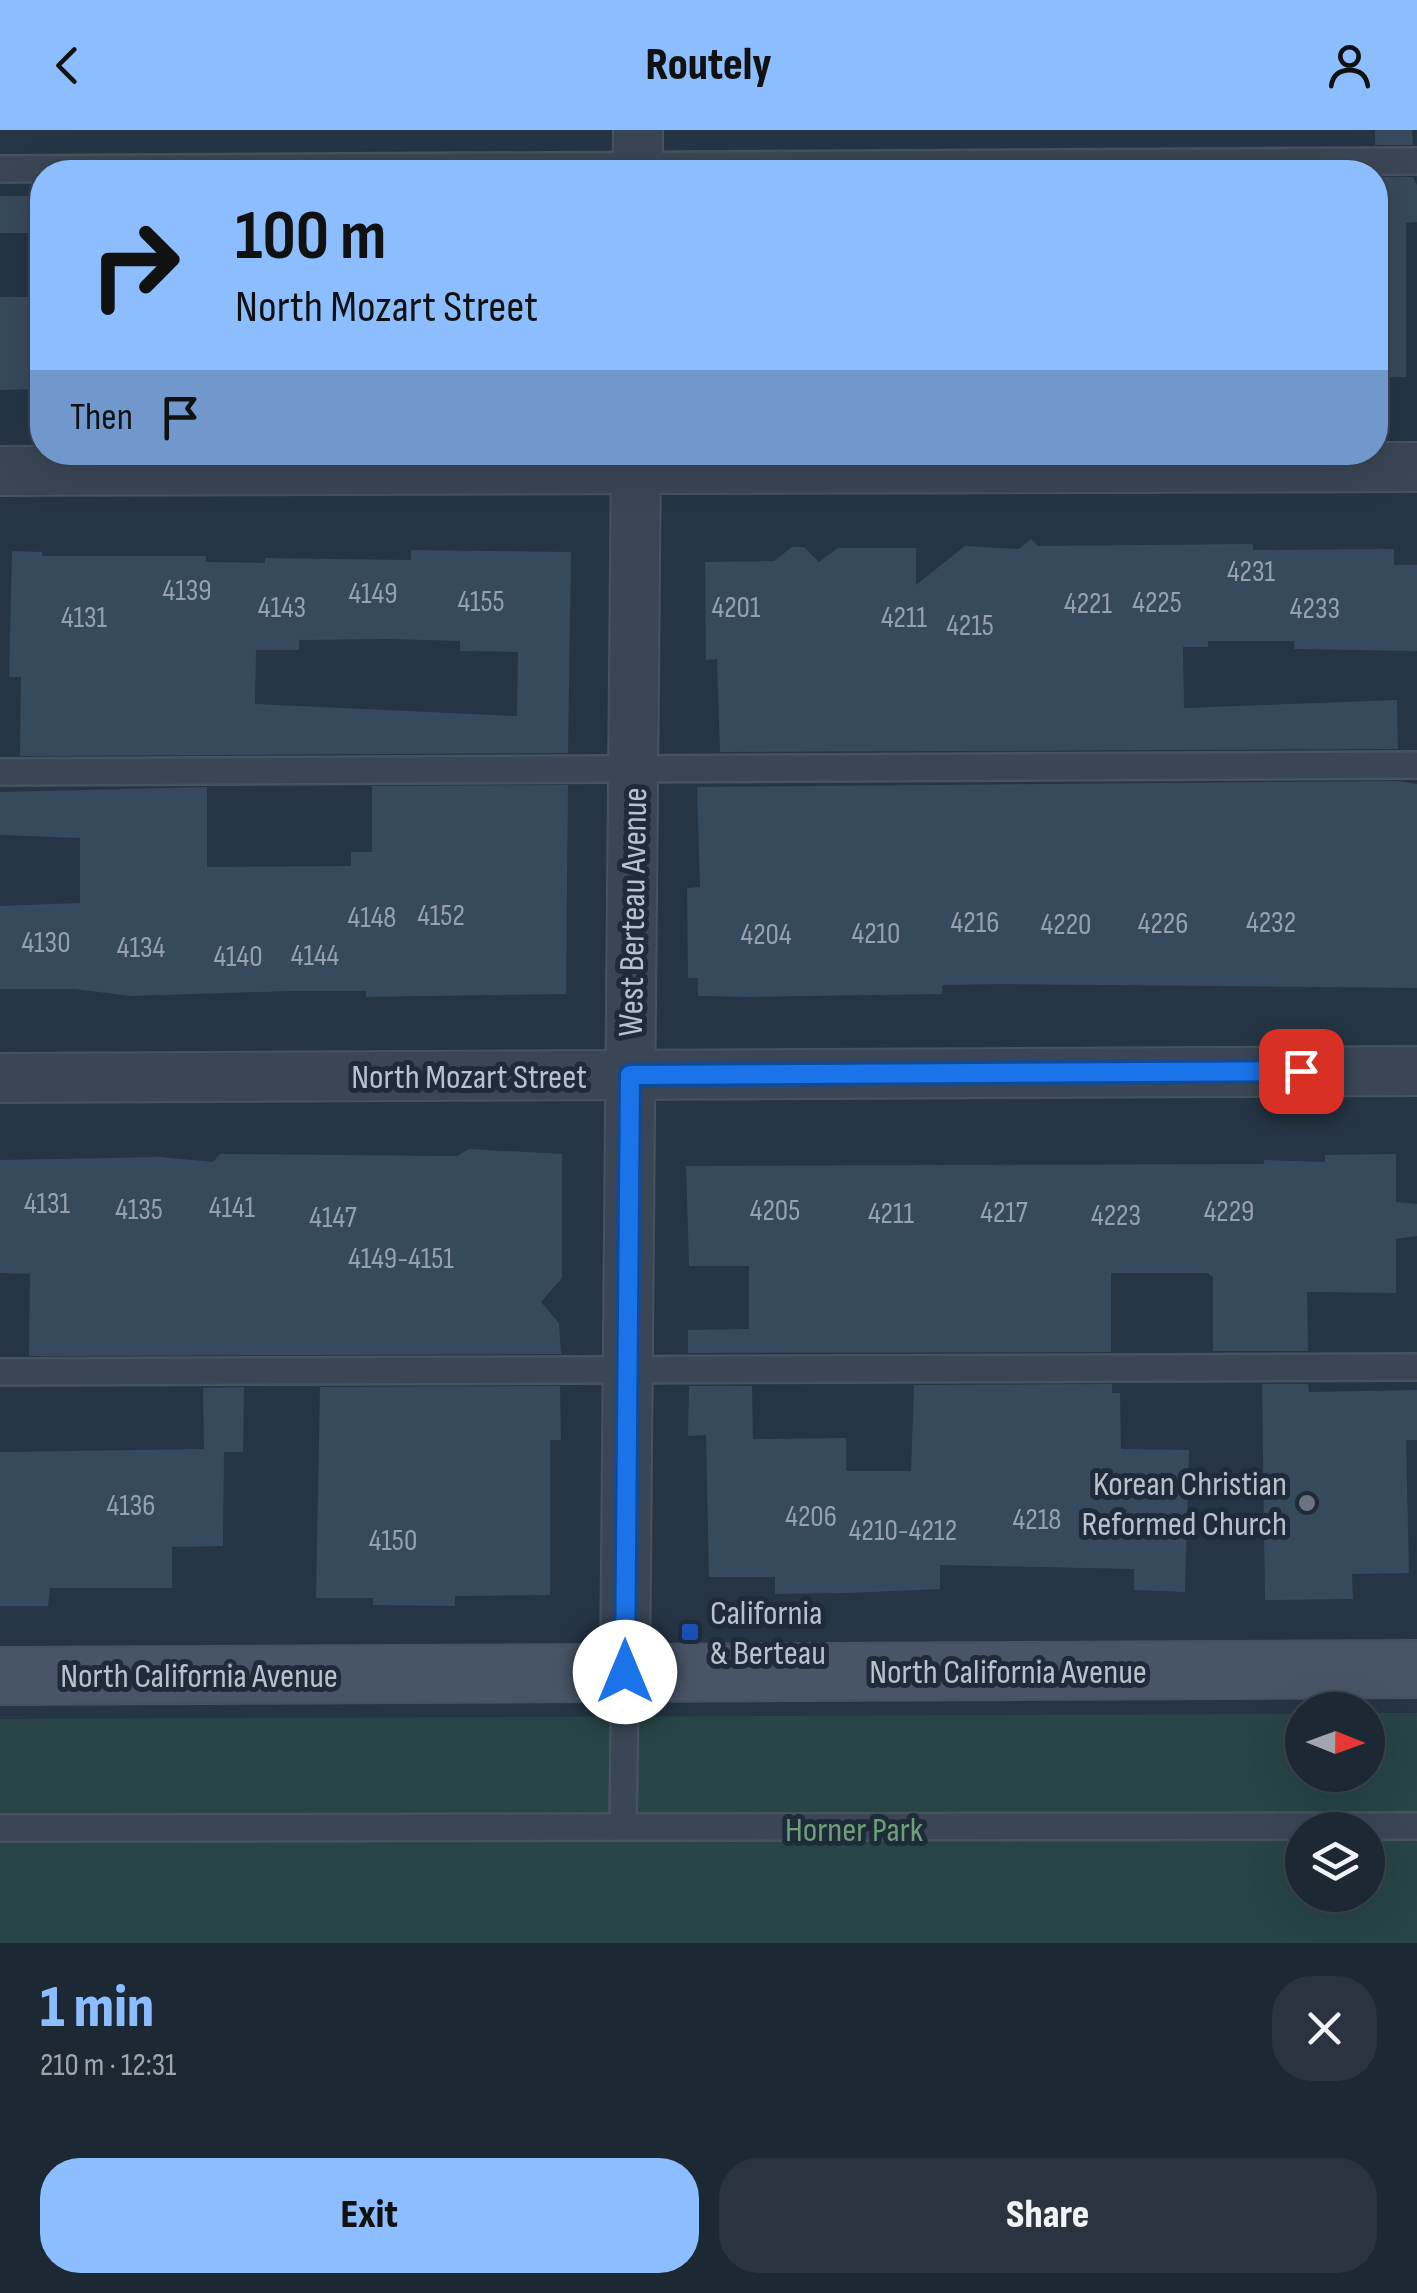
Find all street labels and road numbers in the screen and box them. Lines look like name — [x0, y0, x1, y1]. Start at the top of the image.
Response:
street label: West Berteau Avenue — [610, 787, 657, 1037]
street label: North Mozart Street — [351, 1056, 587, 1099]
street label: North California Avenue — [869, 1651, 1147, 1694]
street label: North California Avenue — [60, 1655, 338, 1698]

